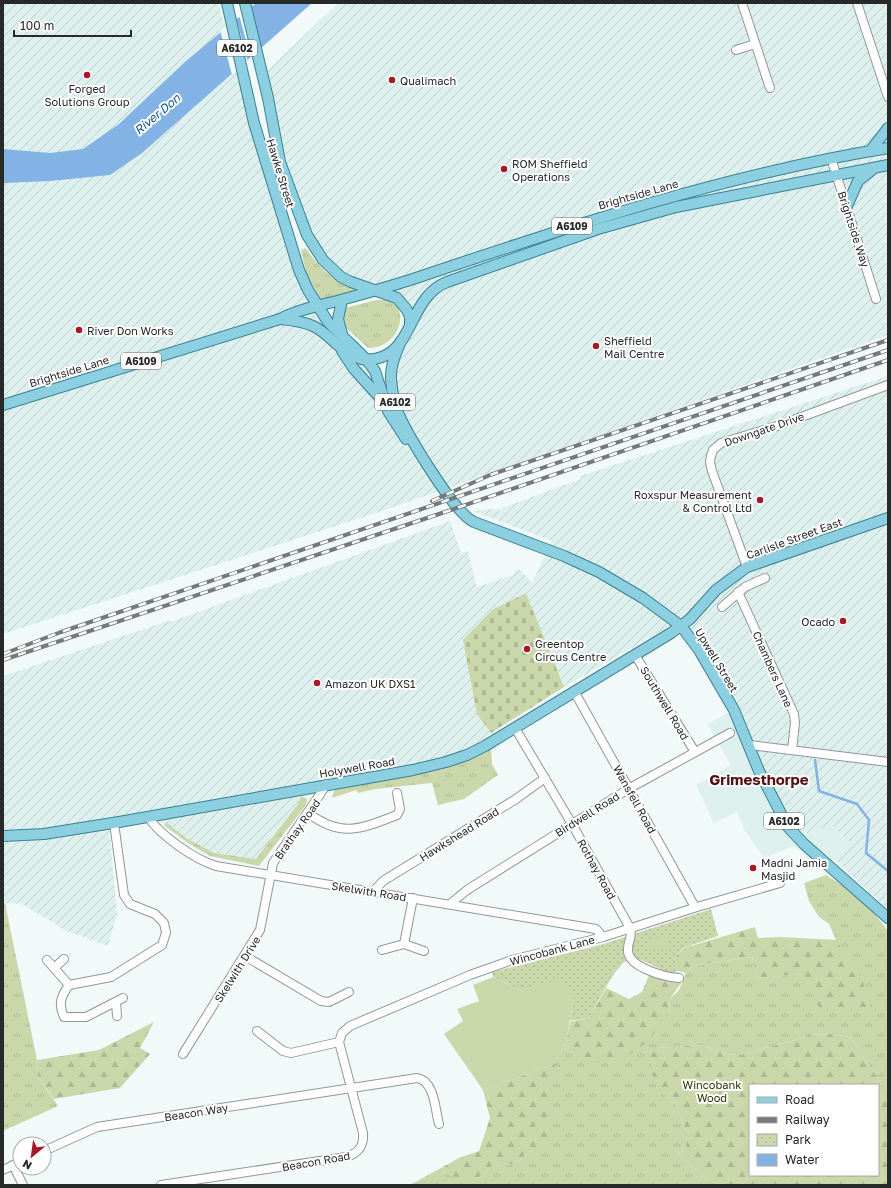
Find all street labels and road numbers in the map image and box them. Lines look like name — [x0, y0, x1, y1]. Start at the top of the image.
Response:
road number: A6102 — [217, 40, 257, 56]
street label: Hawke Street — [264, 137, 298, 209]
street label: Brightside Lane — [596, 176, 680, 212]
street label: Brightside Way — [836, 189, 872, 269]
road number: A6109 — [552, 218, 592, 234]
street label: Brightside Lane — [27, 353, 111, 389]
road number: A6109 — [121, 353, 161, 369]
road number: A6102 — [375, 394, 415, 410]
street label: Downgate Drive — [722, 409, 806, 449]
street label: Carlisle Street East — [744, 515, 844, 561]
street label: Upwell Street — [693, 626, 741, 694]
street label: Chambers Lane — [750, 629, 796, 709]
street label: Southwell Road — [638, 664, 692, 742]
street label: Holywell Road — [318, 754, 396, 780]
street label: Wansfell Road — [611, 763, 659, 835]
street label: Birdwell Road — [553, 789, 621, 839]
street label: Brathay Road — [271, 796, 323, 862]
street label: Hawkshead Road — [417, 804, 501, 864]
road number: A6102 — [764, 813, 804, 829]
street label: Rothay Road — [575, 837, 619, 901]
street label: Skelwith Road — [331, 879, 407, 903]
street label: Wincobank Lane — [508, 932, 596, 968]
street label: Skelwith Drive — [211, 933, 263, 1005]
street label: Beacon Way — [163, 1101, 229, 1123]
street label: Beacon Road — [281, 1149, 351, 1173]

